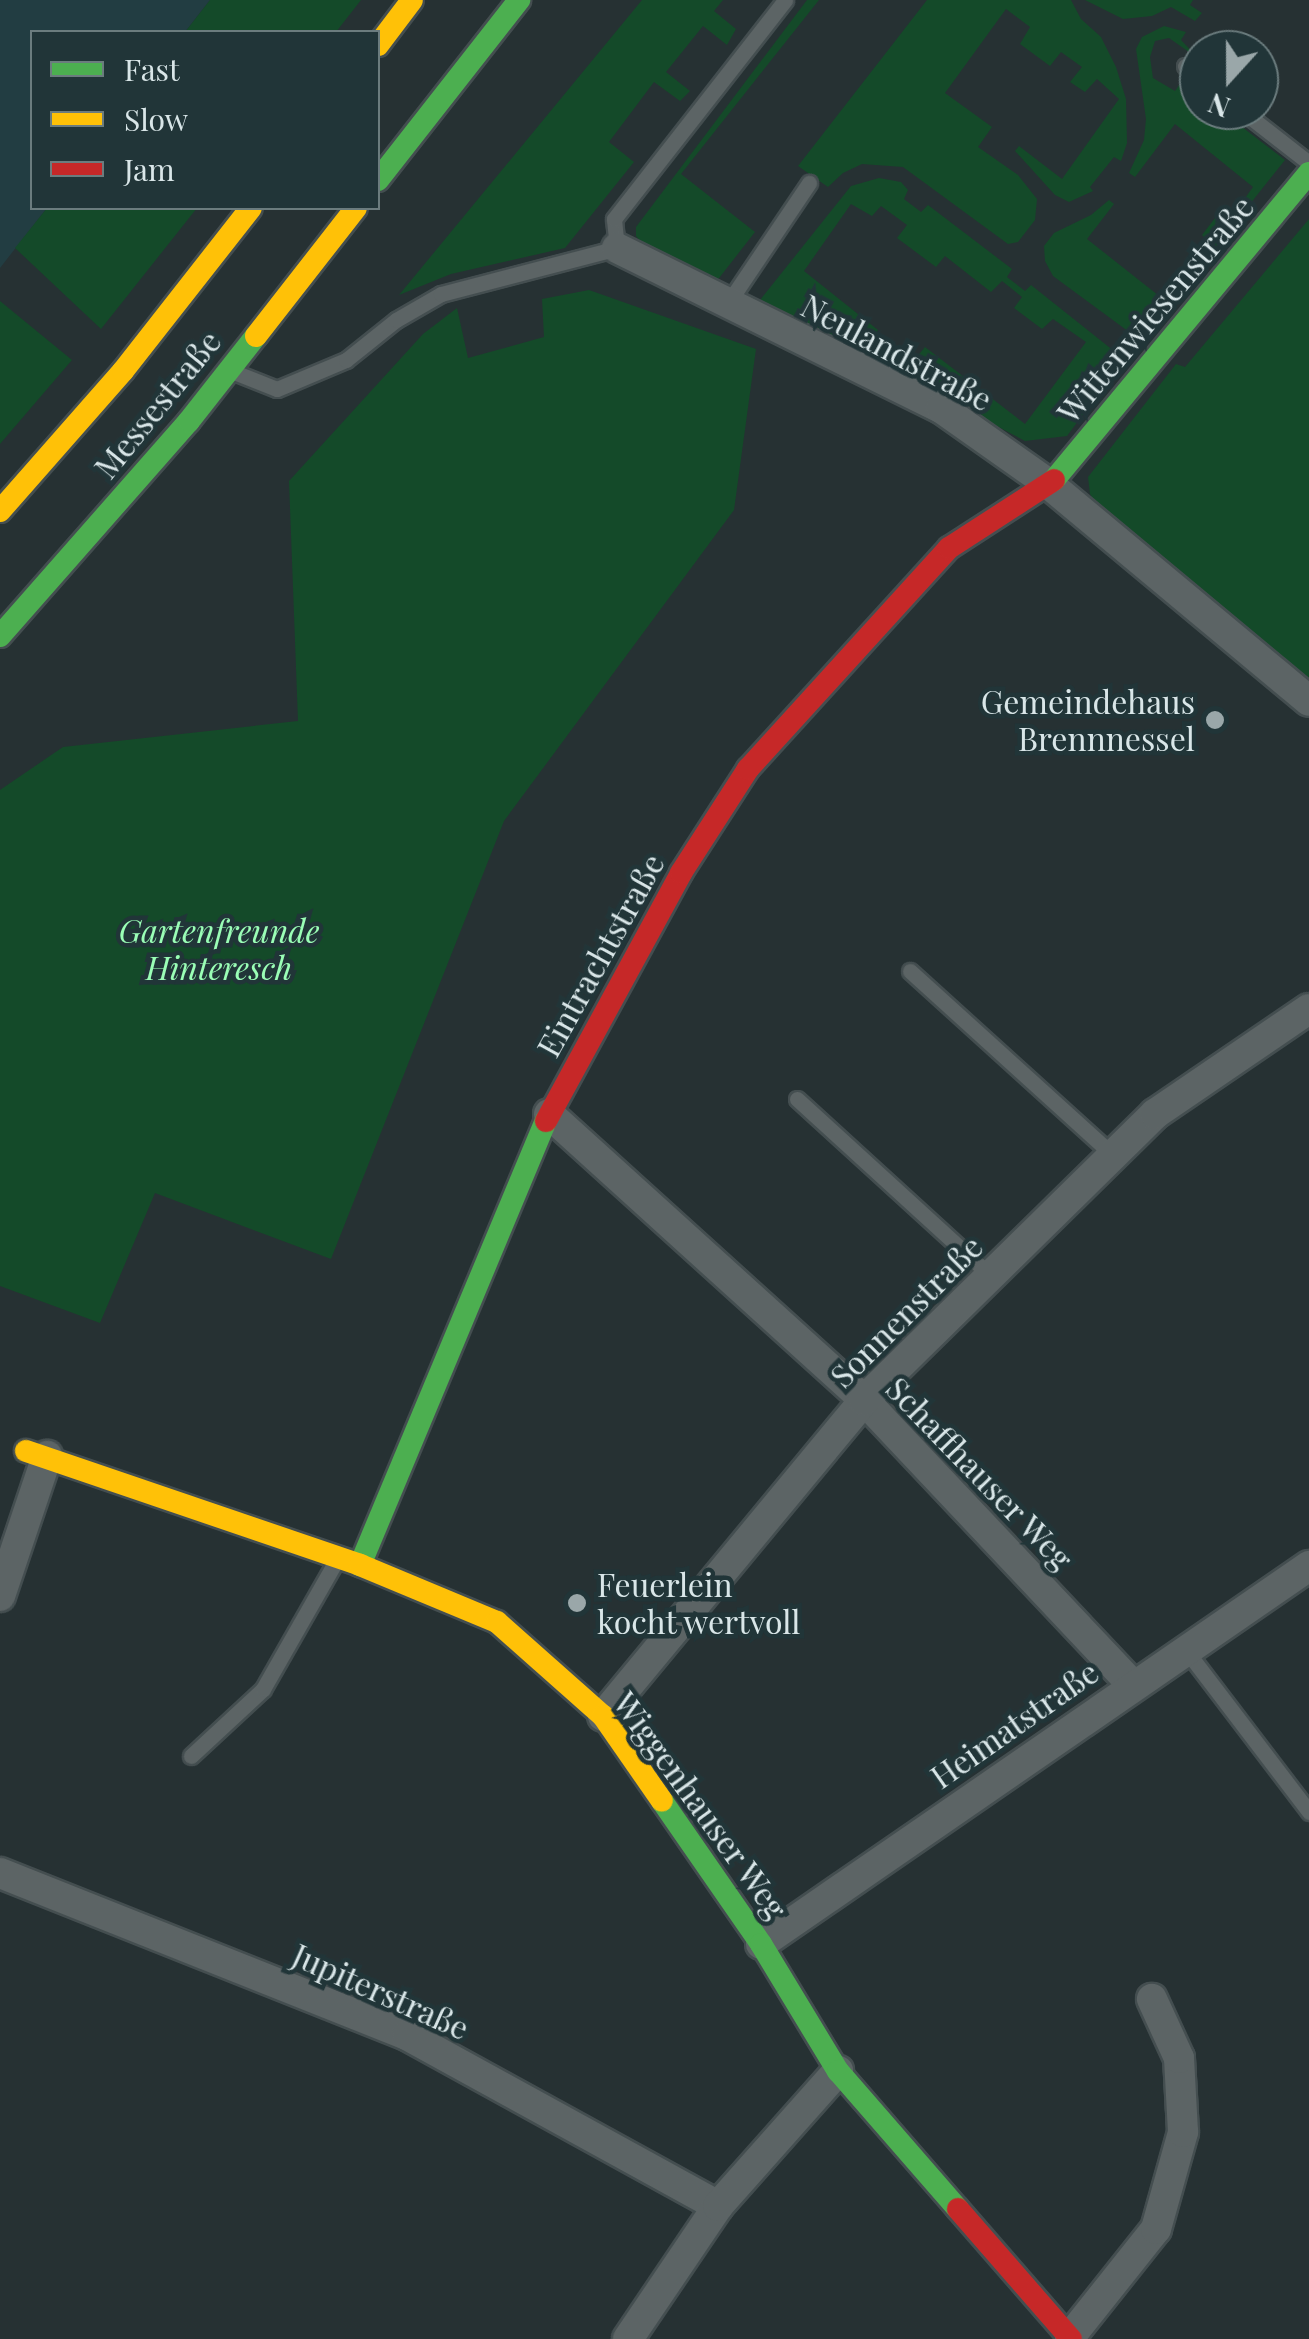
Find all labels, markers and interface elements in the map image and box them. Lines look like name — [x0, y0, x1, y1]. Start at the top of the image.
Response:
legend — [30, 30, 380, 210]
north arrow — [1179, 30, 1279, 130]
text: Fast — [124, 49, 180, 89]
text: N — [1203, 86, 1235, 128]
text: Slow — [124, 99, 188, 139]
text: Jam — [124, 149, 175, 189]
street label: Wittenwiesenstraße — [1049, 188, 1261, 430]
street label: Neulandstraße — [795, 286, 999, 418]
street label: Messestraße — [86, 322, 228, 486]
place label: Gemeindehaus Brennnessel — [981, 683, 1195, 758]
marker: Gemeindehaus Brennnessel — [1204, 709, 1226, 731]
street label: Eintrachtstraße — [528, 847, 672, 1063]
park label: Gartenfreunde Hinteresch — [119, 912, 319, 987]
street label: Sonnenstraße — [822, 1227, 990, 1395]
street label: Schaffhauser Weg — [878, 1368, 1082, 1578]
place label: Feuerlein kocht wertvoll — [597, 1566, 802, 1641]
marker: Feuerlein kocht wertvoll — [566, 1592, 588, 1614]
street label: Heimatstraße — [923, 1652, 1105, 1796]
street label: Wiggenhauser Weg — [605, 1684, 797, 1926]
street label: Jupiterstraße — [287, 1935, 475, 2047]

